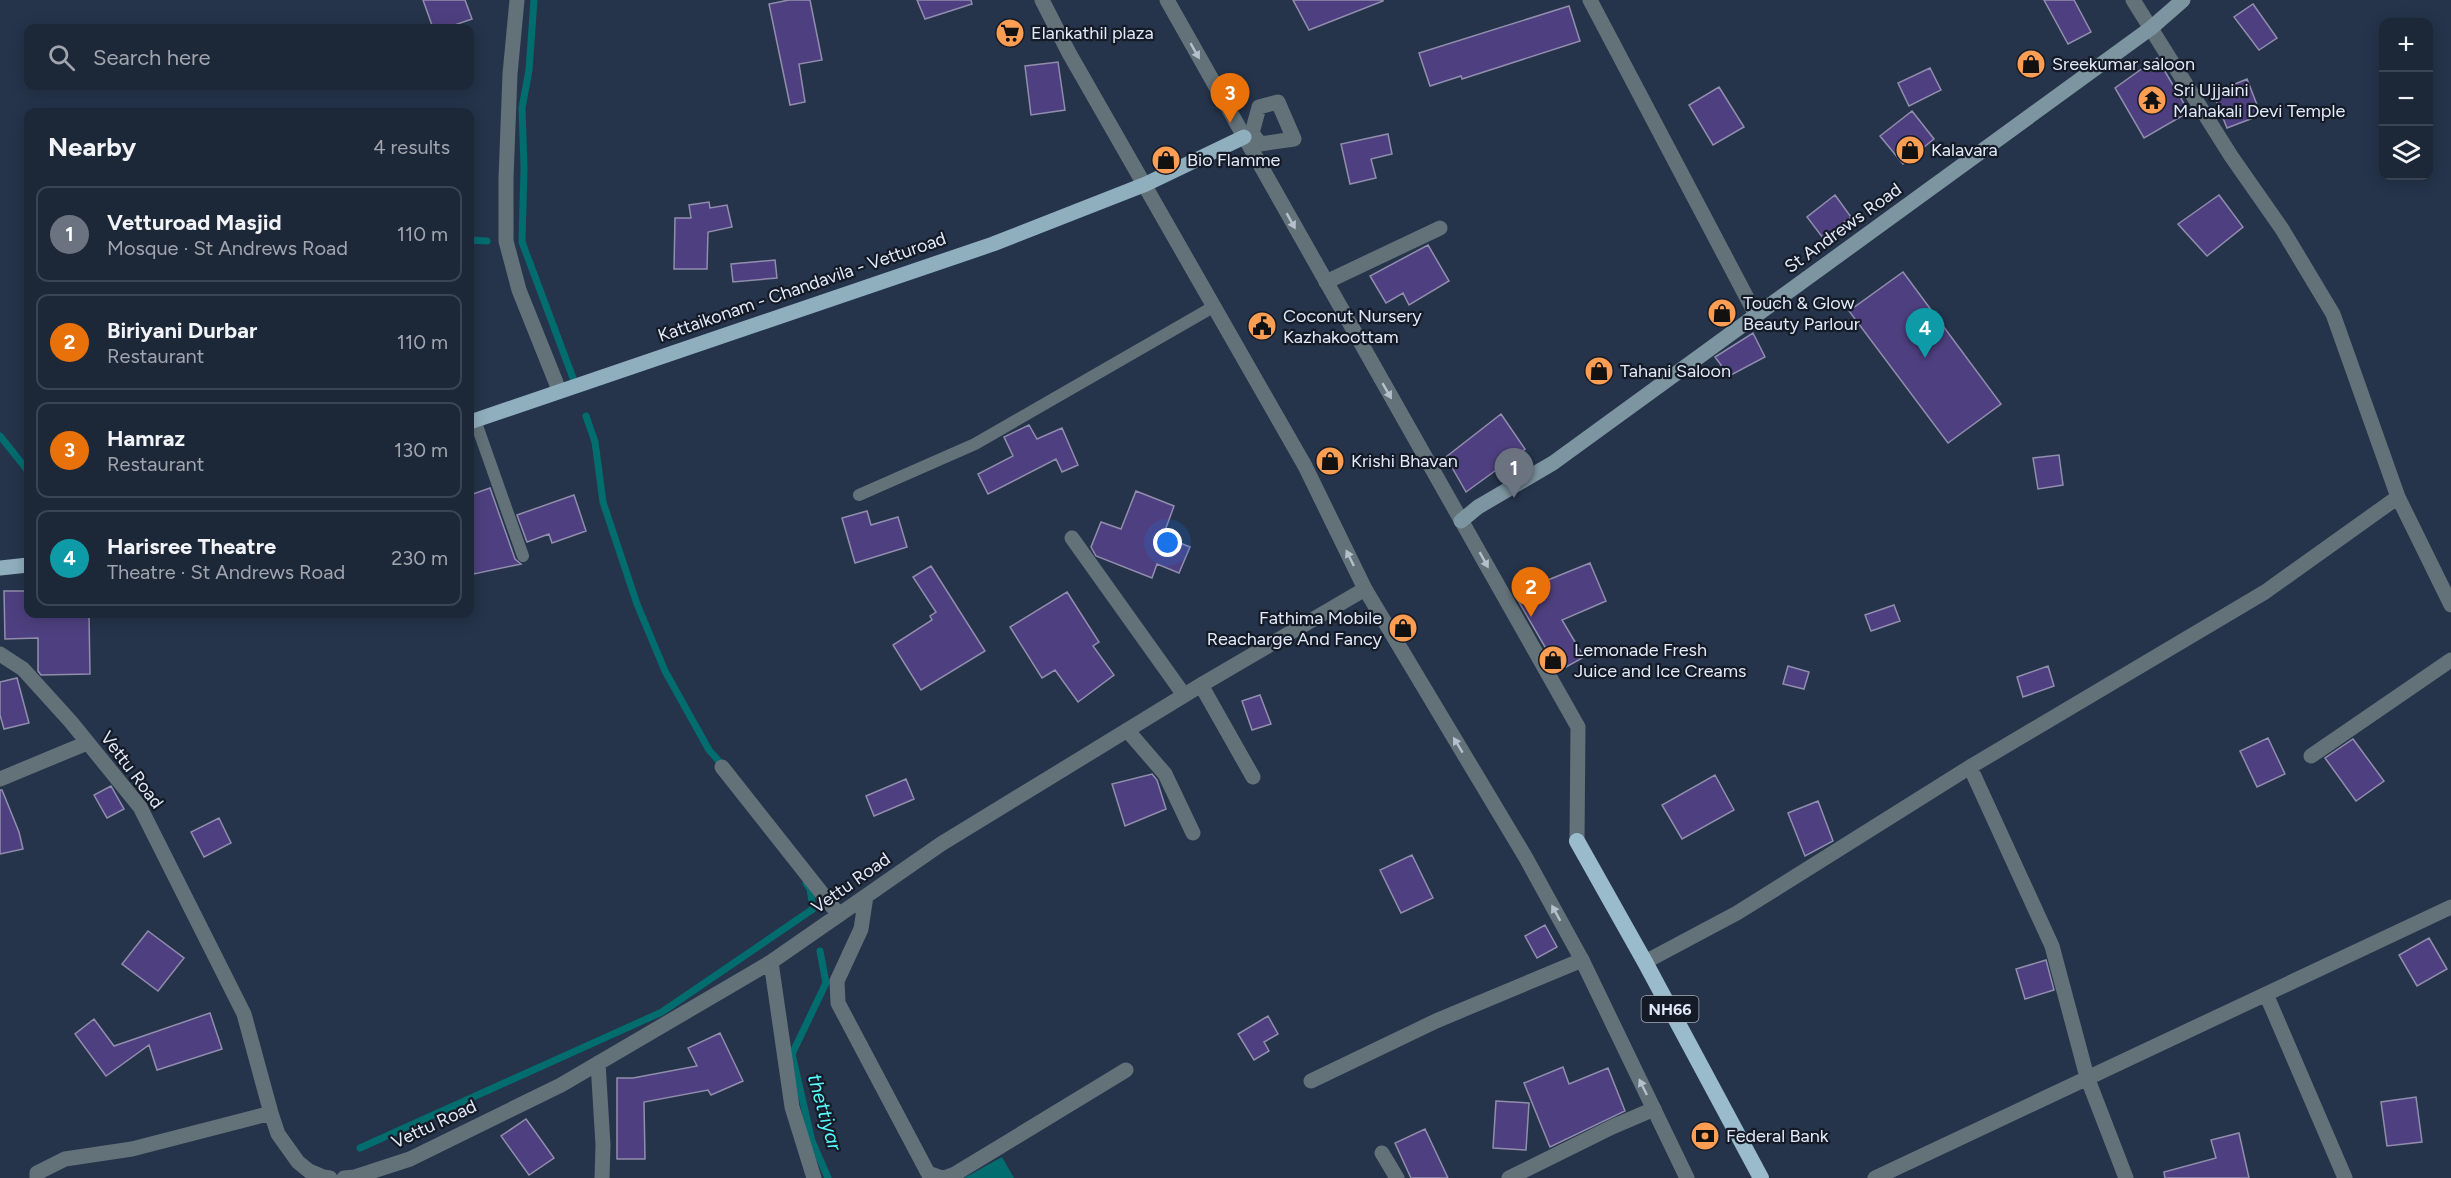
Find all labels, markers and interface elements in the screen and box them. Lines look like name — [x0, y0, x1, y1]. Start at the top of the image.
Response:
supermarket icon: Elankathil plaza — [994, 17, 1026, 49]
map controls — [2379, 18, 2433, 180]
button: + — [2379, 18, 2433, 72]
place label: Elankathil plaza — [1031, 22, 1154, 44]
search box — [24, 24, 474, 90]
icon: search — [45, 41, 78, 74]
one-way arrow — [1190, 43, 1201, 59]
text: Search here — [93, 44, 211, 71]
shop icon: Sreekumar saloon — [2015, 48, 2047, 80]
place label: Sreekumar saloon — [2052, 53, 2195, 75]
button: − — [2379, 72, 2433, 126]
pin: 3 — [1210, 74, 1250, 123]
place label: Sri Ujjaini Mahakali Devi Temple — [2173, 79, 2345, 122]
temple icon: Sri Ujjaini Mahakali Devi Temple — [2136, 84, 2168, 116]
button: layers — [2379, 126, 2433, 180]
text: Nearby — [48, 131, 136, 163]
shop icon: Kalavara — [1894, 134, 1926, 166]
text: 4 results — [373, 135, 450, 159]
place label: Kalavara — [1931, 139, 1998, 161]
shop icon: Bio Flamme — [1150, 144, 1182, 176]
place label: Bio Flamme — [1187, 149, 1281, 171]
street label: St Andrews Road — [1780, 178, 1906, 278]
text: Vetturoad Masjid — [107, 209, 282, 236]
one-way arrow — [1286, 213, 1297, 229]
text: 1 — [65, 222, 74, 246]
text: 110 m — [397, 222, 448, 246]
street label: Kattaikonam - Chandavila - Vetturoad — [655, 227, 949, 347]
text: Mosque · St Andrews Road — [107, 236, 348, 260]
place label: Touch & Glow Beauty Parlour — [1743, 292, 1860, 335]
shop icon: Touch & Glow Beauty Parlour — [1706, 297, 1738, 329]
place label: Coconut Nursery Kazhakoottam — [1283, 305, 1422, 348]
pin: 4 — [1906, 308, 1944, 358]
public building icon: Coconut Nursery Kazhakoottam — [1246, 310, 1278, 342]
text: Biriyani Durbar — [107, 317, 257, 344]
text: 2 — [64, 330, 75, 354]
text: 110 m — [397, 330, 448, 354]
text: Restaurant — [107, 344, 204, 368]
shop icon: Tahani Saloon — [1583, 355, 1615, 387]
place label: Tahani Saloon — [1620, 360, 1731, 382]
one-way arrow — [1382, 383, 1393, 399]
text: Hamraz — [107, 425, 185, 452]
text: 3 — [64, 438, 75, 462]
text: 130 m — [394, 438, 448, 462]
shop icon: Krishi Bhavan — [1314, 445, 1346, 477]
pin: 1 — [1494, 448, 1534, 498]
place label: Krishi Bhavan — [1351, 450, 1458, 472]
text: Restaurant — [107, 452, 204, 476]
your location — [1153, 528, 1182, 557]
text: Harisree Theatre — [107, 533, 276, 560]
text: 4 — [63, 546, 76, 570]
text: 230 m — [391, 546, 448, 570]
one-way arrow — [1345, 549, 1354, 566]
one-way arrow — [1478, 552, 1488, 569]
text: Theatre · St Andrews Road — [107, 560, 345, 584]
pin: 2 — [1512, 568, 1550, 617]
place label: Fathima Mobile Reacharge And Fancy — [1207, 607, 1383, 650]
shop icon: Fathima Mobile Reacharge And Fancy — [1387, 612, 1419, 644]
place label: Lemonade Fresh Juice and Ice Creams — [1574, 639, 1746, 682]
shop icon: Lemonade Fresh Juice and Ice Creams — [1537, 644, 1569, 676]
street label: Vettu Road — [96, 727, 168, 813]
one-way arrow — [1453, 736, 1463, 753]
street label: Vettu Road — [807, 848, 895, 918]
one-way arrow — [1551, 904, 1561, 921]
road number: NH66 — [1642, 996, 1698, 1022]
water label: thettiyar — [803, 1071, 848, 1154]
one-way arrow — [1639, 1079, 1648, 1096]
street label: Vettu Road — [388, 1095, 480, 1153]
bank icon: Federal Bank — [1689, 1120, 1721, 1152]
place label: Federal Bank — [1726, 1125, 1829, 1147]

